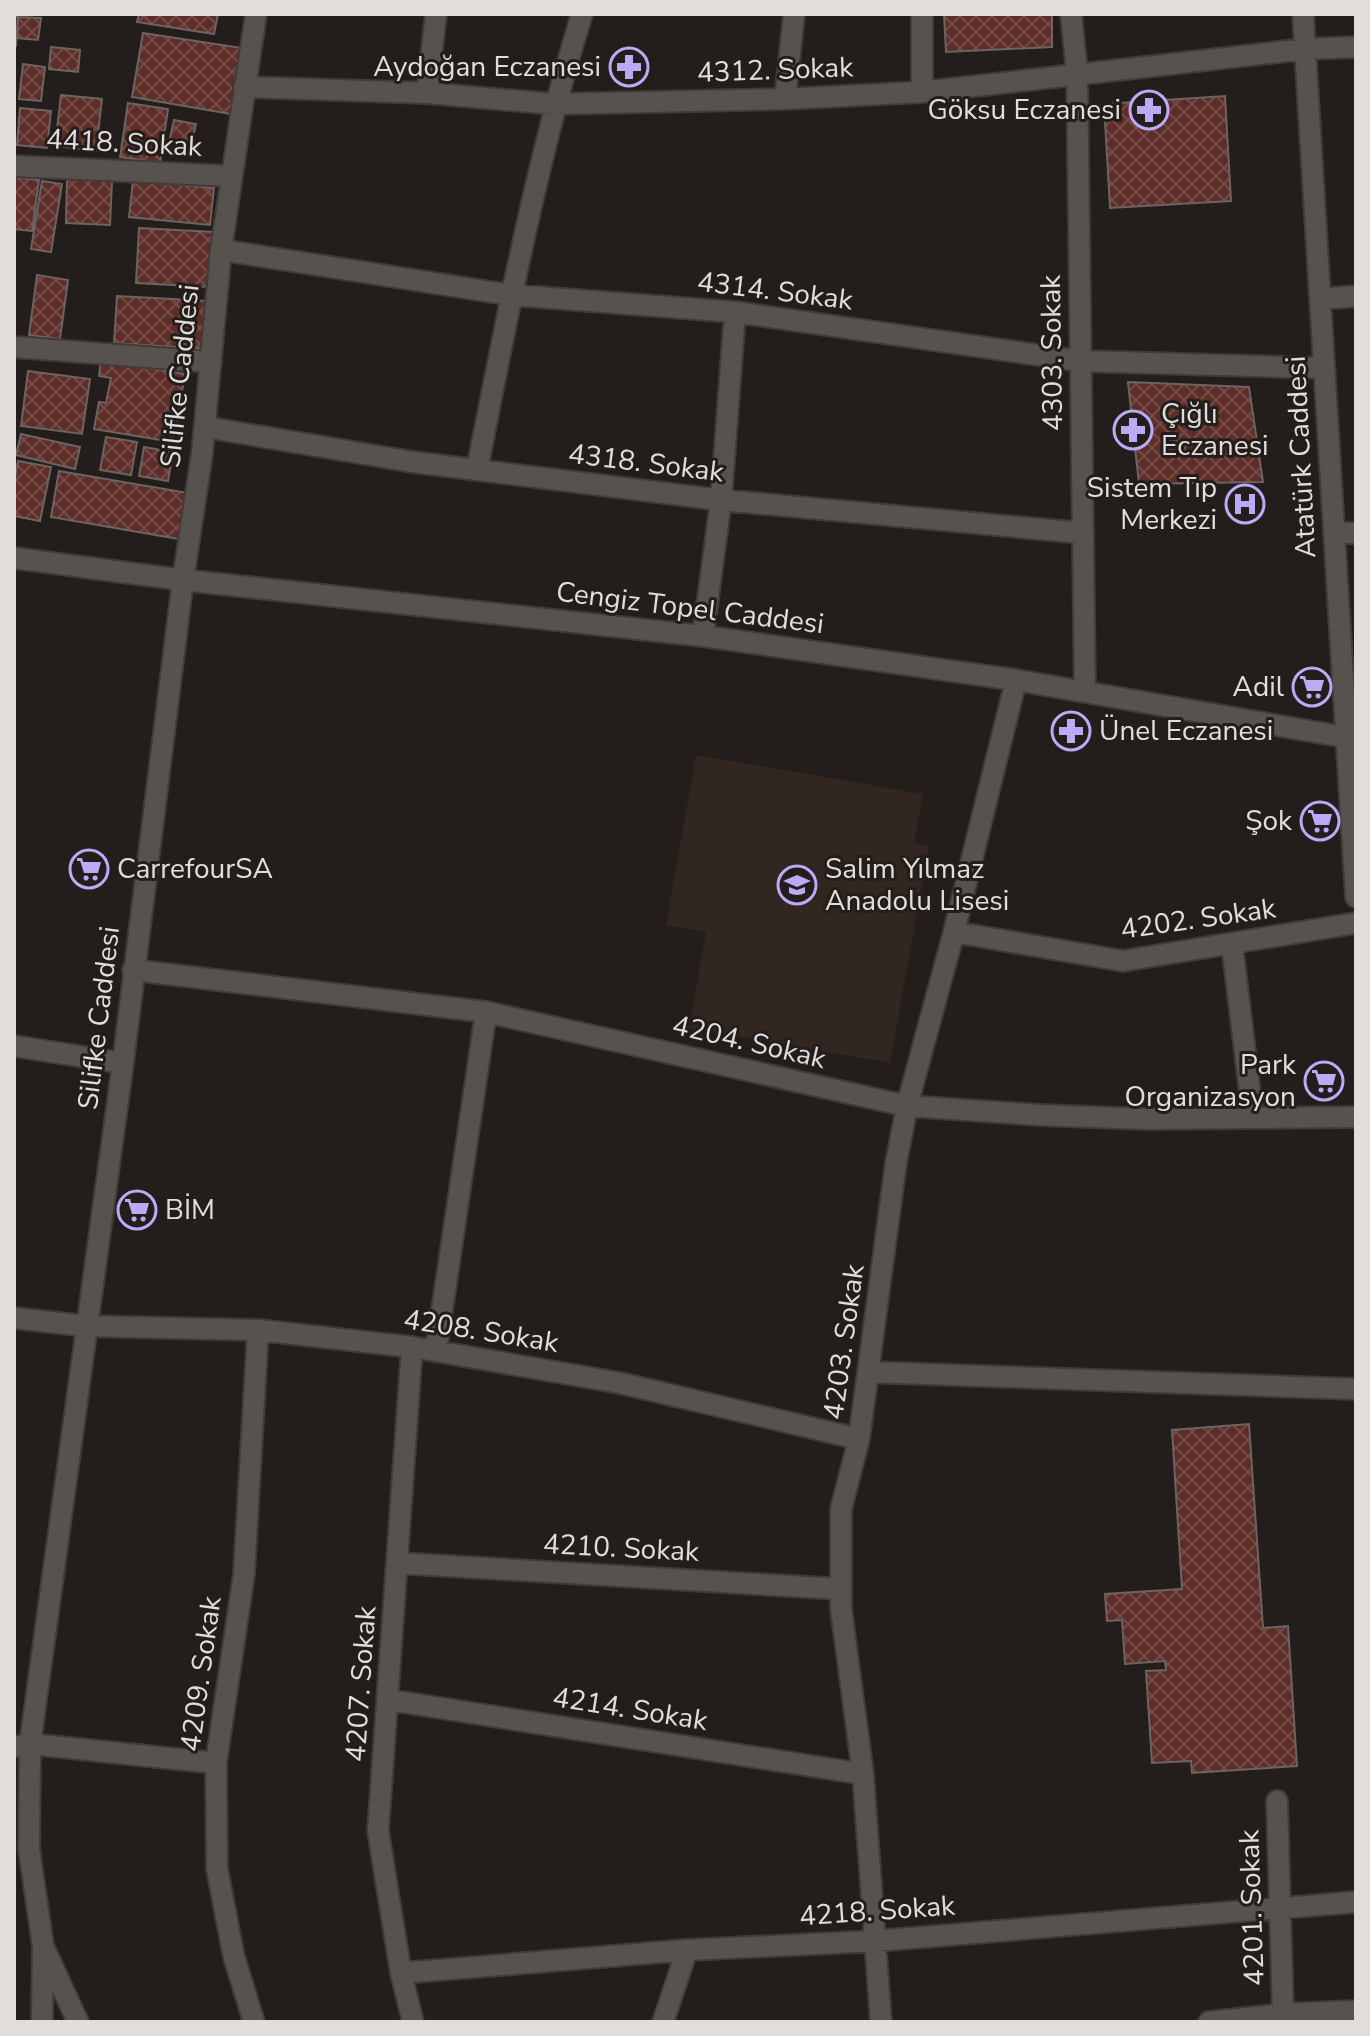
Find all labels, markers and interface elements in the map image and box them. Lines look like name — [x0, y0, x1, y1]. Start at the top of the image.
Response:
pharmacy icon: Aydoğan Eczanesi — [608, 46, 650, 88]
place label: Aydoğan Eczanesi — [373, 48, 601, 86]
street label: 4312. Sokak — [696, 48, 855, 92]
pharmacy icon: Göksu Eczanesi — [1128, 89, 1170, 131]
place label: Göksu Eczanesi — [927, 91, 1121, 129]
street label: 4418. Sokak — [45, 120, 204, 166]
street label: 4314. Sokak — [695, 263, 856, 320]
street label: 4303. Sokak — [1032, 274, 1072, 431]
street label: Silifke Caddesi — [151, 282, 209, 470]
street label: Atatürk Caddesi — [1277, 355, 1325, 559]
place label: Çığlı Eczanesi — [1161, 395, 1269, 465]
pharmacy icon: Çığlı Eczanesi — [1112, 409, 1154, 451]
street label: 4318. Sokak — [566, 435, 727, 492]
place label: Sistem Tıp Merkezi — [1087, 469, 1217, 539]
hospital icon: Sistem Tıp Merkezi — [1224, 483, 1266, 525]
street label: Cengiz Topel Caddesi — [554, 573, 826, 643]
supermarket icon: Adil — [1291, 666, 1333, 708]
place label: Adil — [1233, 668, 1285, 706]
pharmacy icon: Ünel Eczanesi — [1050, 710, 1092, 752]
place label: Ünel Eczanesi — [1099, 712, 1273, 750]
supermarket icon: Şok — [1299, 800, 1341, 842]
place label: Şok — [1245, 802, 1293, 840]
supermarket icon: CarrefourSA — [68, 848, 110, 890]
place label: CarrefourSA — [117, 850, 273, 888]
place label: Salim Yılmaz Anadolu Lisesi — [825, 850, 1009, 920]
school or university icon: Salim Yılmaz Anadolu Lisesi — [776, 864, 818, 906]
street label: 4202. Sokak — [1118, 889, 1279, 949]
street label: Silifke Caddesi — [69, 924, 129, 1112]
street label: 4204. Sokak — [669, 1006, 830, 1078]
place label: Park Organizasyon — [1125, 1046, 1297, 1116]
supermarket icon: Park Organizasyon — [1303, 1060, 1345, 1102]
supermarket icon: BİM — [116, 1189, 158, 1231]
place label: BİM — [165, 1191, 215, 1229]
street label: 4203. Sokak — [814, 1261, 874, 1422]
street label: 4208. Sokak — [401, 1300, 562, 1362]
street label: 4210. Sokak — [542, 1525, 701, 1571]
street label: 4209. Sokak — [171, 1593, 231, 1754]
street label: 4207. Sokak — [337, 1604, 385, 1763]
street label: 4214. Sokak — [550, 1678, 711, 1740]
street label: 4201. Sokak — [1230, 1828, 1274, 1987]
street label: 4218. Sokak — [798, 1887, 957, 1935]

